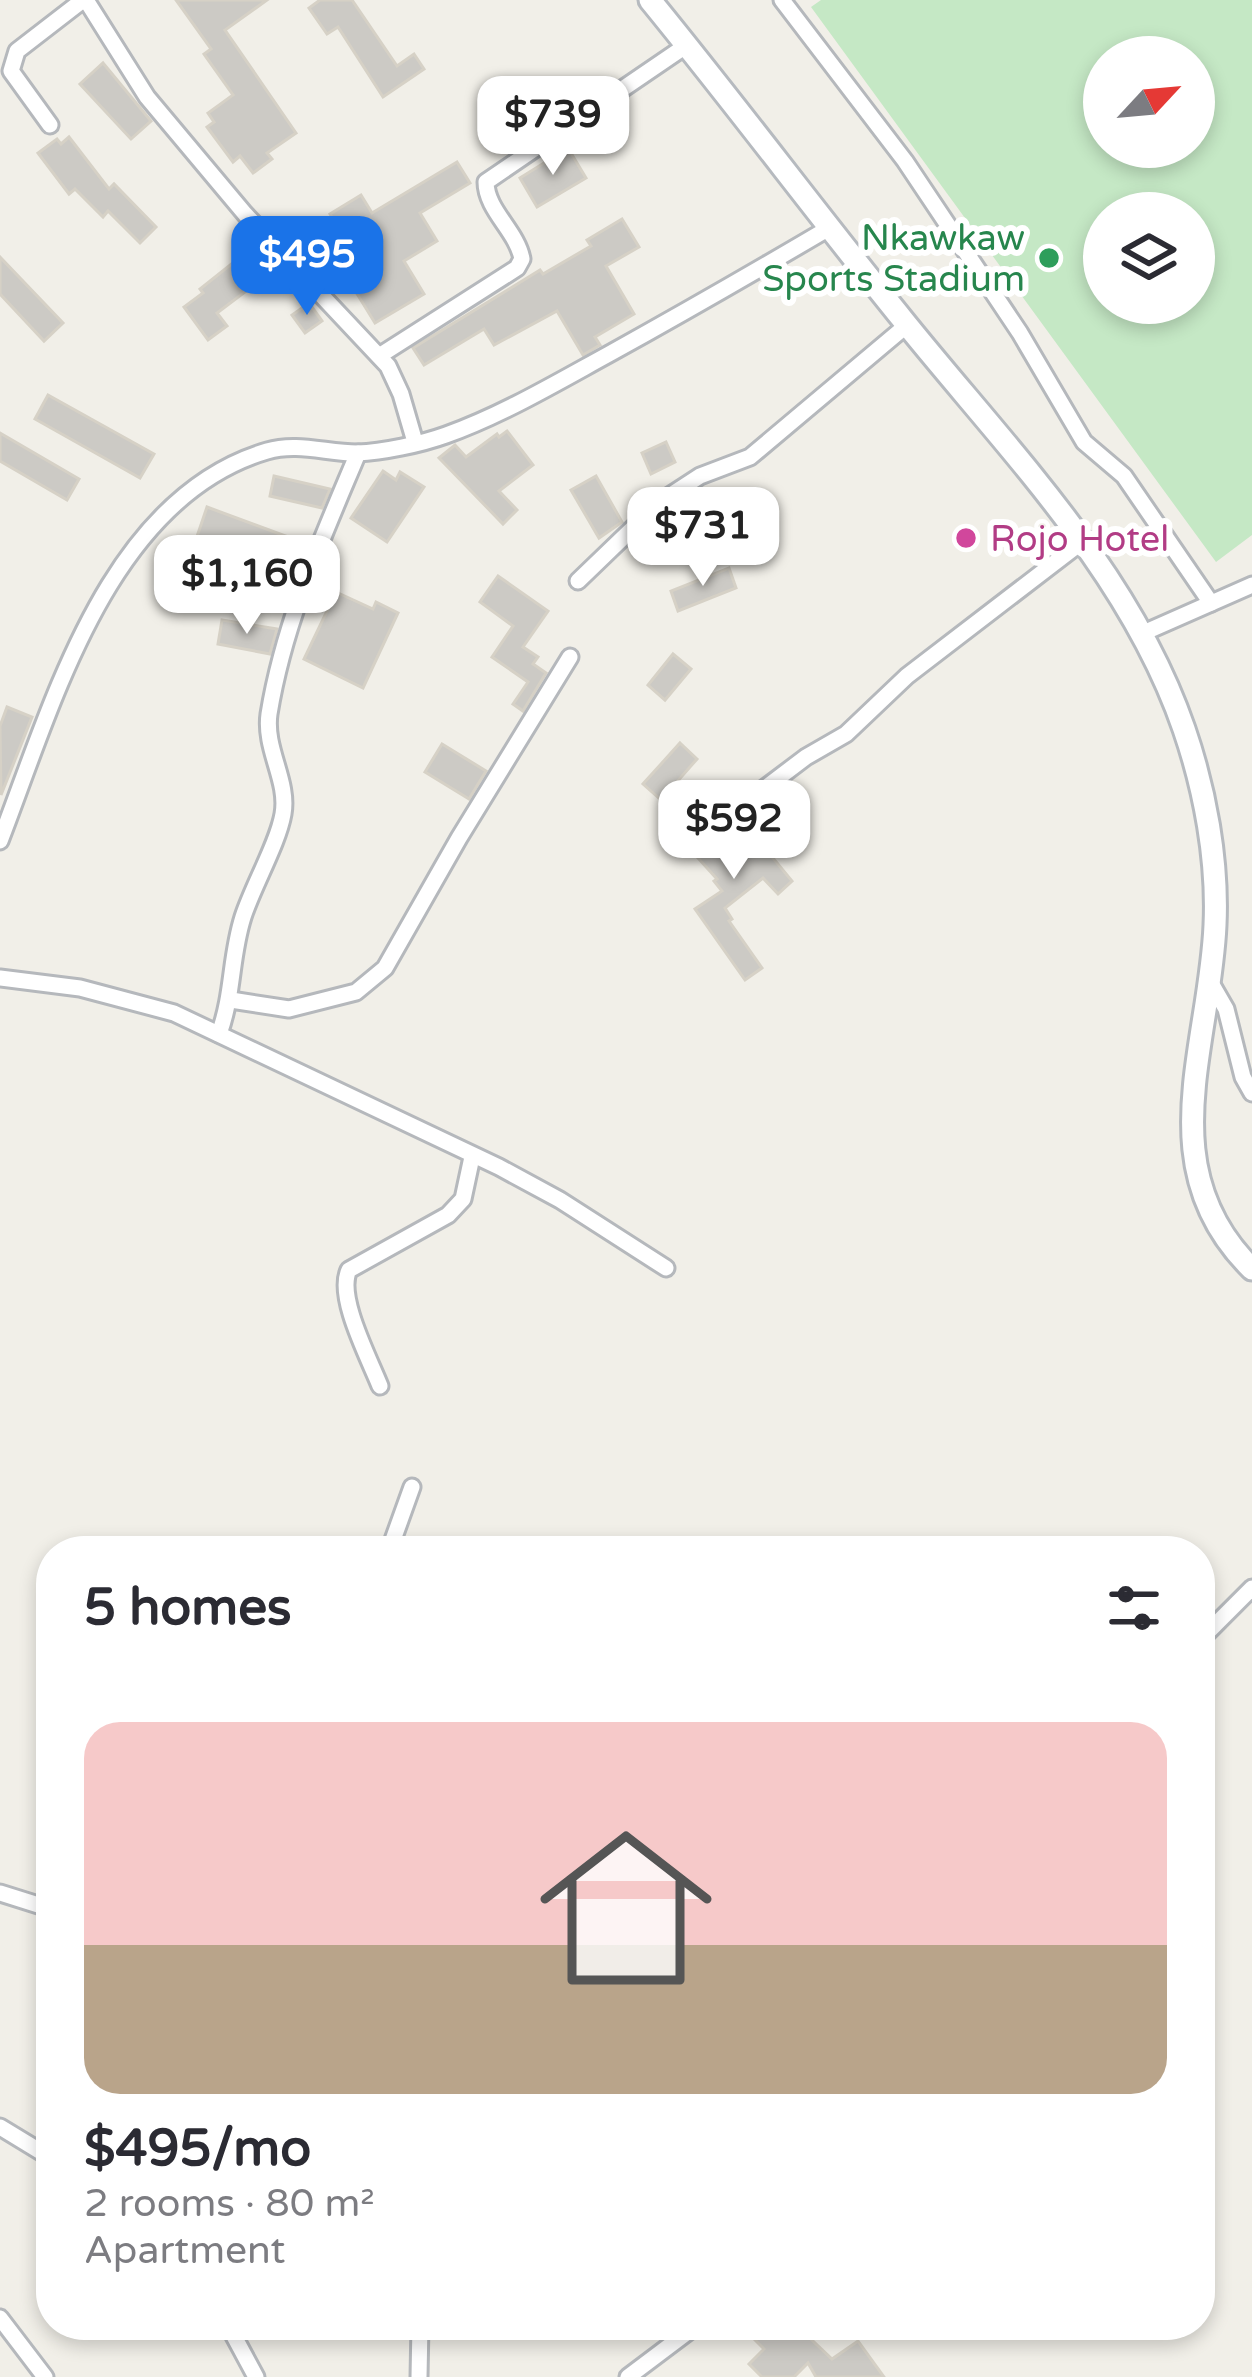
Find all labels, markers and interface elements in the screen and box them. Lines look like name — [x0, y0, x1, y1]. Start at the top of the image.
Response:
north arrow — [1083, 36, 1215, 168]
map controls — [1083, 36, 1215, 324]
pin: $739 — [482, 76, 624, 178]
text: $739 — [504, 91, 602, 138]
button: layers — [1083, 192, 1215, 324]
pin: $495 — [236, 216, 378, 318]
place label: Nkawkaw Sports Stadium — [762, 217, 1025, 301]
text: $495 — [258, 231, 356, 278]
marker: Nkawkaw Sports Stadium — [1036, 245, 1062, 271]
pin: $731 — [632, 487, 774, 589]
text: $731 — [654, 502, 752, 549]
place label: Rojo Hotel — [990, 518, 1169, 561]
marker: Rojo Hotel — [953, 525, 979, 551]
pin: $1,160 — [149, 535, 345, 637]
text: $1,160 — [181, 550, 313, 597]
pin: $592 — [663, 780, 805, 882]
text: $592 — [685, 795, 783, 842]
icon: filters — [1101, 1575, 1167, 1641]
text: 5 homes — [84, 1577, 292, 1639]
icon: home — [518, 1800, 734, 2016]
text: $495/mo — [84, 2118, 311, 2180]
text: 2 rooms · 80 m² — [84, 2180, 375, 2227]
text: Apartment — [84, 2227, 285, 2274]

